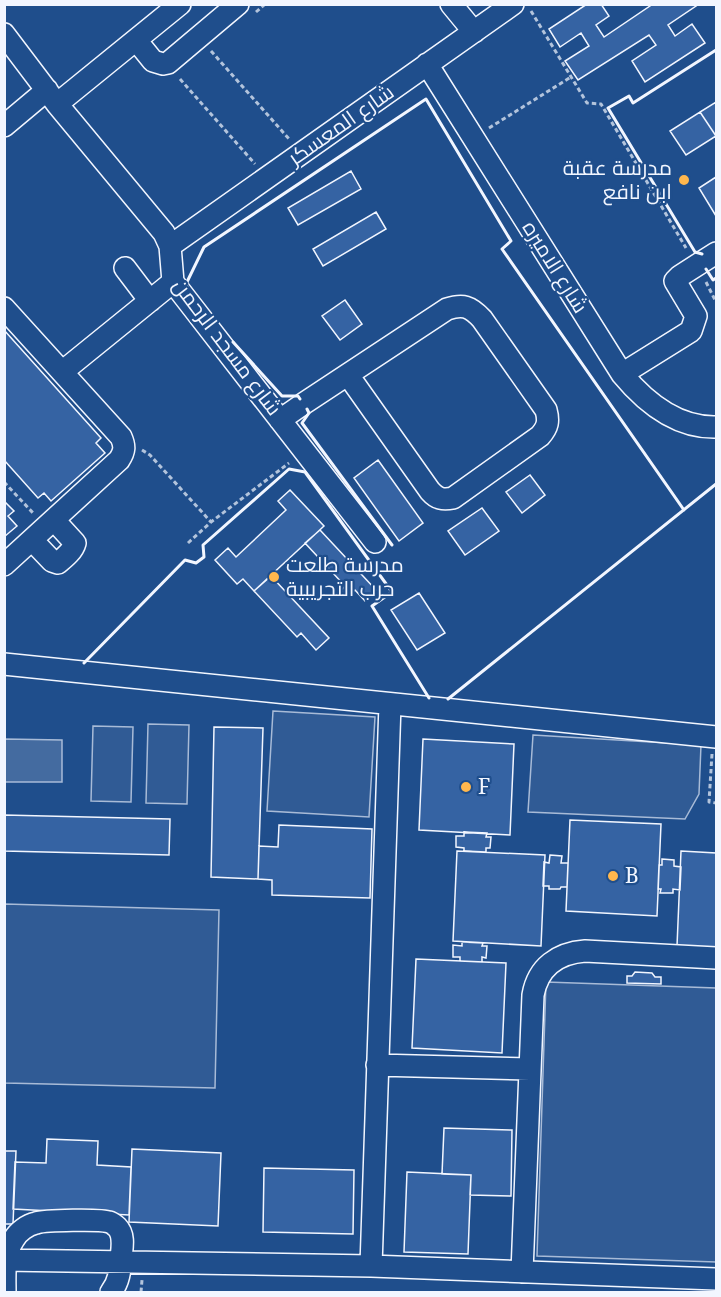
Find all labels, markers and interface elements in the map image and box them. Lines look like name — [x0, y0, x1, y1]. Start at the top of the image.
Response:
street label: شارع المعسكر — [281, 77, 400, 172]
place label: مدرسة عقبة ابن نافع — [563, 153, 672, 206]
marker: مدرسة عقبة ابن نافع — [677, 173, 691, 187]
street label: شارع الاميره — [516, 215, 595, 318]
street label: شارع مسجد الرحمن — [166, 272, 289, 421]
place label: مدرسة طلعت حرب التجريبية — [286, 550, 404, 602]
marker: مدرسة طلعت حرب التجريبية — [267, 570, 281, 584]
place label: F — [478, 772, 490, 800]
marker: F — [459, 780, 473, 794]
place label: B — [625, 861, 639, 889]
marker: B — [606, 869, 620, 883]

